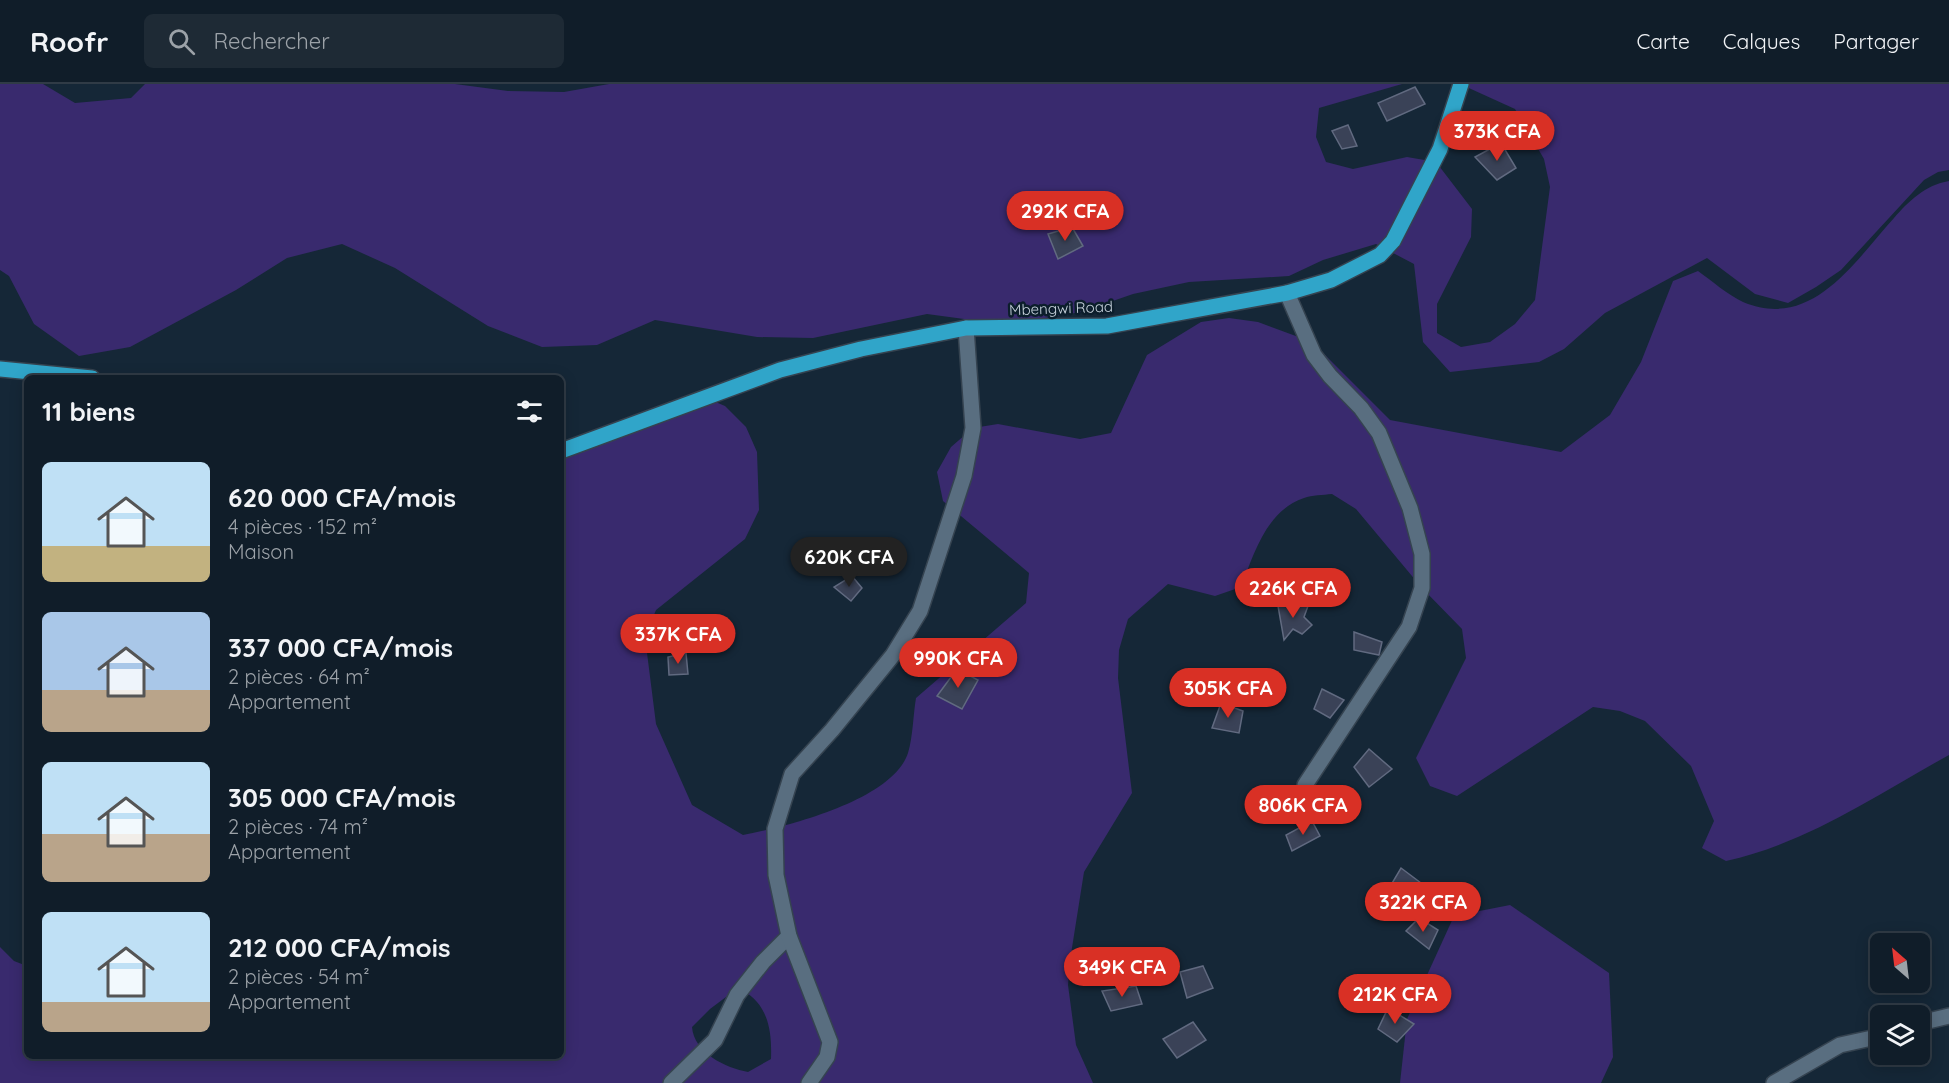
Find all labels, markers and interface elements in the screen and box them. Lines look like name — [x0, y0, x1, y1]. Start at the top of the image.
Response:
search box — [144, 14, 564, 68]
text: Roofr — [30, 24, 108, 59]
icon: search — [165, 25, 198, 58]
text: Rechercher — [213, 27, 330, 55]
text: Carte — [1636, 28, 1690, 54]
text: Calques — [1723, 28, 1800, 54]
text: Partager — [1833, 28, 1919, 54]
pin: 373K CFA — [1435, 111, 1559, 162]
text: 373K CFA — [1453, 118, 1541, 143]
pin: 292K CFA — [1003, 191, 1127, 242]
text: 292K CFA — [1021, 198, 1109, 223]
street label: Mbengwi Road — [1009, 297, 1113, 319]
text: 11 biens — [42, 395, 135, 428]
icon: filters — [513, 395, 546, 428]
text: 620 000 CFA/mois — [228, 481, 456, 514]
icon: home — [90, 486, 162, 558]
text: 4 pièces · 152 m² — [228, 514, 377, 539]
pin: 620K CFA — [787, 537, 911, 588]
text: Maison — [228, 539, 294, 564]
text: 620K CFA — [804, 544, 894, 569]
pin: 226K CFA — [1231, 568, 1355, 619]
text: 226K CFA — [1249, 575, 1337, 600]
pin: 337K CFA — [616, 614, 740, 665]
text: 337K CFA — [634, 621, 722, 646]
text: 337 000 CFA/mois — [228, 631, 453, 664]
icon: home — [90, 636, 162, 708]
pin: 990K CFA — [896, 638, 1020, 689]
text: 990K CFA — [913, 645, 1003, 670]
text: 2 pièces · 64 m² — [228, 664, 370, 689]
pin: 305K CFA — [1166, 668, 1290, 719]
text: 305K CFA — [1183, 675, 1273, 700]
text: Appartement — [228, 689, 351, 714]
text: 305 000 CFA/mois — [228, 781, 456, 814]
pin: 806K CFA — [1241, 785, 1365, 836]
icon: home — [90, 786, 162, 858]
text: 806K CFA — [1259, 792, 1347, 817]
text: 2 pièces · 74 m² — [228, 814, 368, 839]
text: Appartement — [228, 839, 351, 864]
pin: 322K CFA — [1361, 882, 1485, 933]
text: 322K CFA — [1379, 889, 1467, 914]
text: 212 000 CFA/mois — [228, 931, 450, 964]
north arrow — [1870, 933, 1930, 993]
map controls — [1870, 933, 1930, 1065]
icon: home — [90, 936, 162, 1008]
pin: 349K CFA — [1060, 947, 1184, 998]
text: 349K CFA — [1078, 954, 1166, 979]
text: 2 pièces · 54 m² — [228, 964, 370, 989]
pin: 212K CFA — [1333, 974, 1457, 1025]
text: 212K CFA — [1352, 981, 1438, 1006]
text: Appartement — [228, 989, 351, 1014]
button: layers — [1870, 1005, 1930, 1065]

